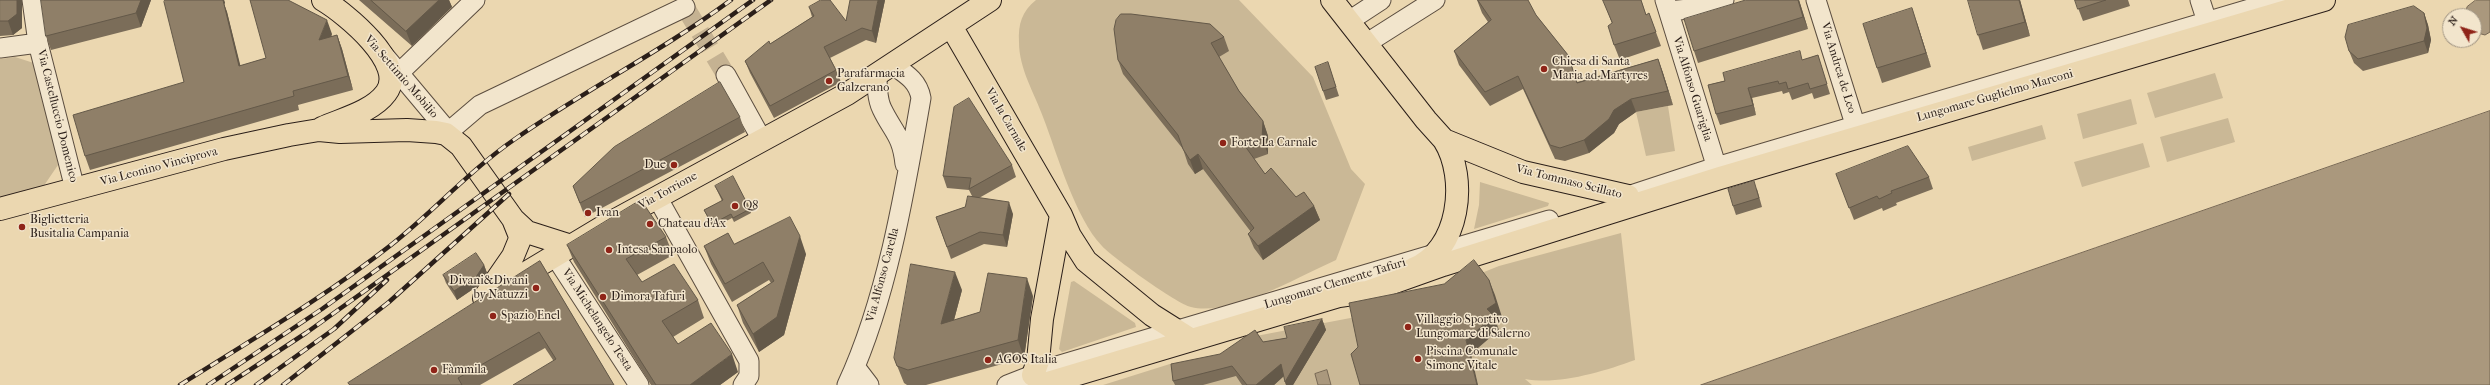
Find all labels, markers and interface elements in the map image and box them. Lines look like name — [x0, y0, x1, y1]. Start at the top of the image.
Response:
north arrow — [2442, 8, 2482, 48]
text: N — [2445, 13, 2461, 28]
street label: Via Andrea de Leo — [1817, 21, 1859, 115]
street label: Via Settimio Mobilio — [361, 33, 441, 121]
street label: Via Alfonso Guariglia — [1669, 35, 1715, 143]
street label: Via Castelluccio Domenico — [33, 48, 81, 184]
place label: Chiesa di Santa Maria ad Martyres — [1552, 55, 1648, 83]
marker: Chiesa di Santa Maria ad Martyres — [1539, 64, 1549, 74]
place label: Parafarmacia Galzerano — [837, 67, 905, 95]
street label: Lungomare Guglielmo Marconi — [1915, 67, 2075, 125]
marker: Parafarmacia Galzerano — [824, 76, 834, 86]
street label: Via la Carnale — [982, 86, 1030, 154]
place label: Forte La Carnale — [1231, 136, 1317, 150]
marker: Forte La Carnale — [1218, 138, 1228, 148]
street label: Via Leonino Vinciprova — [99, 144, 219, 190]
place label: Due — [644, 158, 666, 172]
marker: Due — [669, 160, 679, 170]
street label: Via Tommaso Scillato — [1515, 162, 1623, 202]
street label: Via Torrione — [636, 169, 700, 213]
place label: Q8 — [743, 199, 758, 213]
marker: Q8 — [730, 201, 740, 211]
place label: Ivan — [596, 206, 619, 220]
marker: Ivan — [583, 208, 593, 218]
place label: Biglietteria Busitalia Campania — [30, 213, 129, 241]
place label: Chateau d'Ax — [658, 217, 726, 231]
marker: Chateau d'Ax — [645, 219, 655, 229]
marker: Biglietteria Busitalia Campania — [17, 222, 27, 232]
street label: Via Alfonso Carella — [863, 226, 903, 324]
place label: Intesa Sanpaolo — [617, 243, 697, 257]
marker: Intesa Sanpaolo — [604, 245, 614, 255]
street label: Lungomare Clemente Tafuri — [1262, 256, 1408, 312]
street label: Via Michelangelo Testa — [559, 266, 635, 374]
place label: Divani&Divani by Natuzzi — [449, 274, 528, 302]
marker: Divani&Divani by Natuzzi — [531, 283, 541, 293]
place label: Dimora Tafuri — [611, 290, 685, 304]
marker: Dimora Tafuri — [598, 292, 608, 302]
place label: Spazio Enel — [501, 309, 560, 323]
marker: Spazio Enel — [488, 311, 498, 321]
place label: Villaggio Sportivo Lungomare di Salerno — [1416, 313, 1530, 341]
marker: Villaggio Sportivo Lungomare di Salerno — [1403, 322, 1413, 332]
place label: Piscina Comunale Simone Vitale — [1426, 345, 1518, 373]
place label: AGOS Italia — [996, 353, 1057, 367]
marker: Piscina Comunale Simone Vitale — [1413, 354, 1423, 364]
marker: AGOS Italia — [983, 355, 993, 365]
place label: Fàmmila — [442, 363, 486, 377]
marker: Fàmmila — [429, 365, 439, 375]

